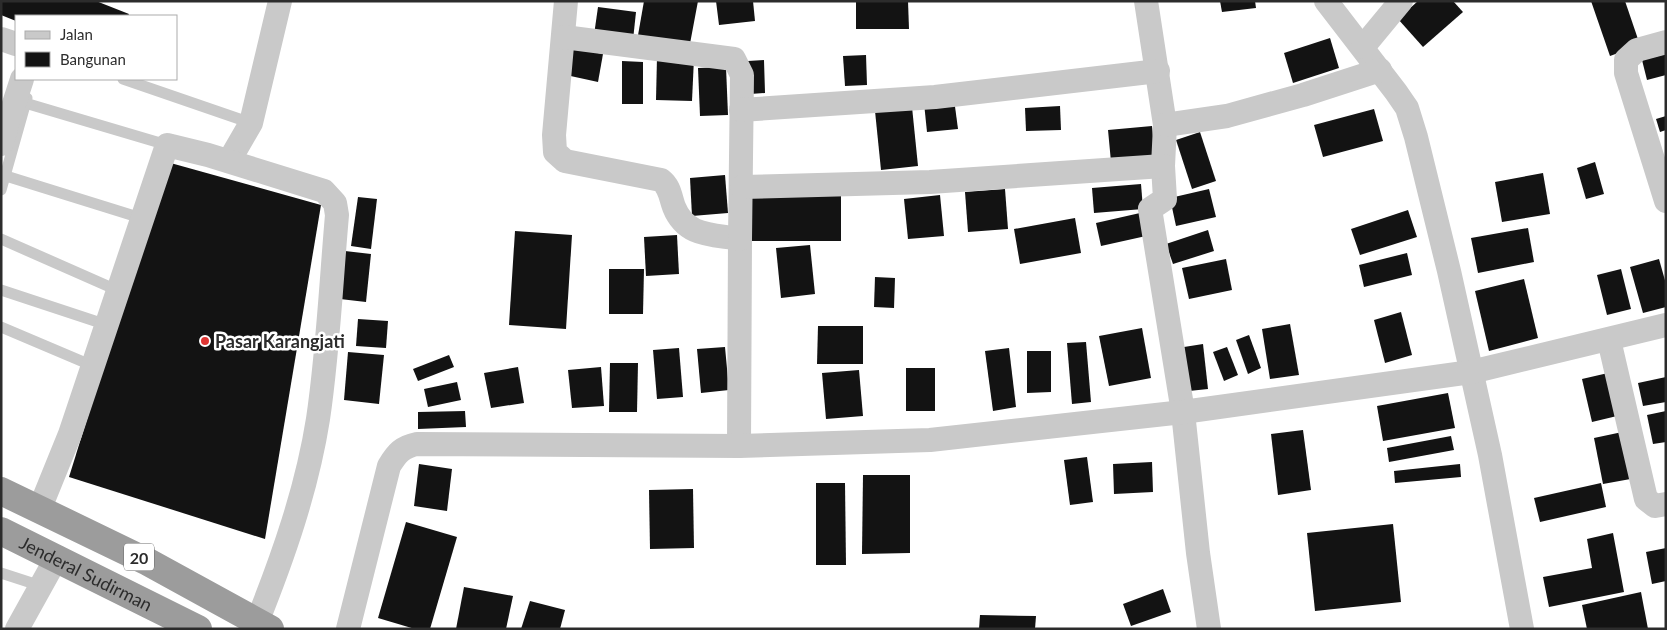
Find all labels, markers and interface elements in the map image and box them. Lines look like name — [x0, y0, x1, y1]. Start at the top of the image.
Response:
legend — [15, 15, 178, 80]
text: Jalan — [60, 25, 93, 43]
text: Bangunan — [60, 50, 126, 68]
place label: Pasar Karangjati — [215, 330, 345, 352]
marker: Pasar Karangjati — [199, 335, 211, 347]
street label: Jenderal Sudirman — [16, 531, 156, 615]
road number: 20 — [124, 544, 154, 570]

